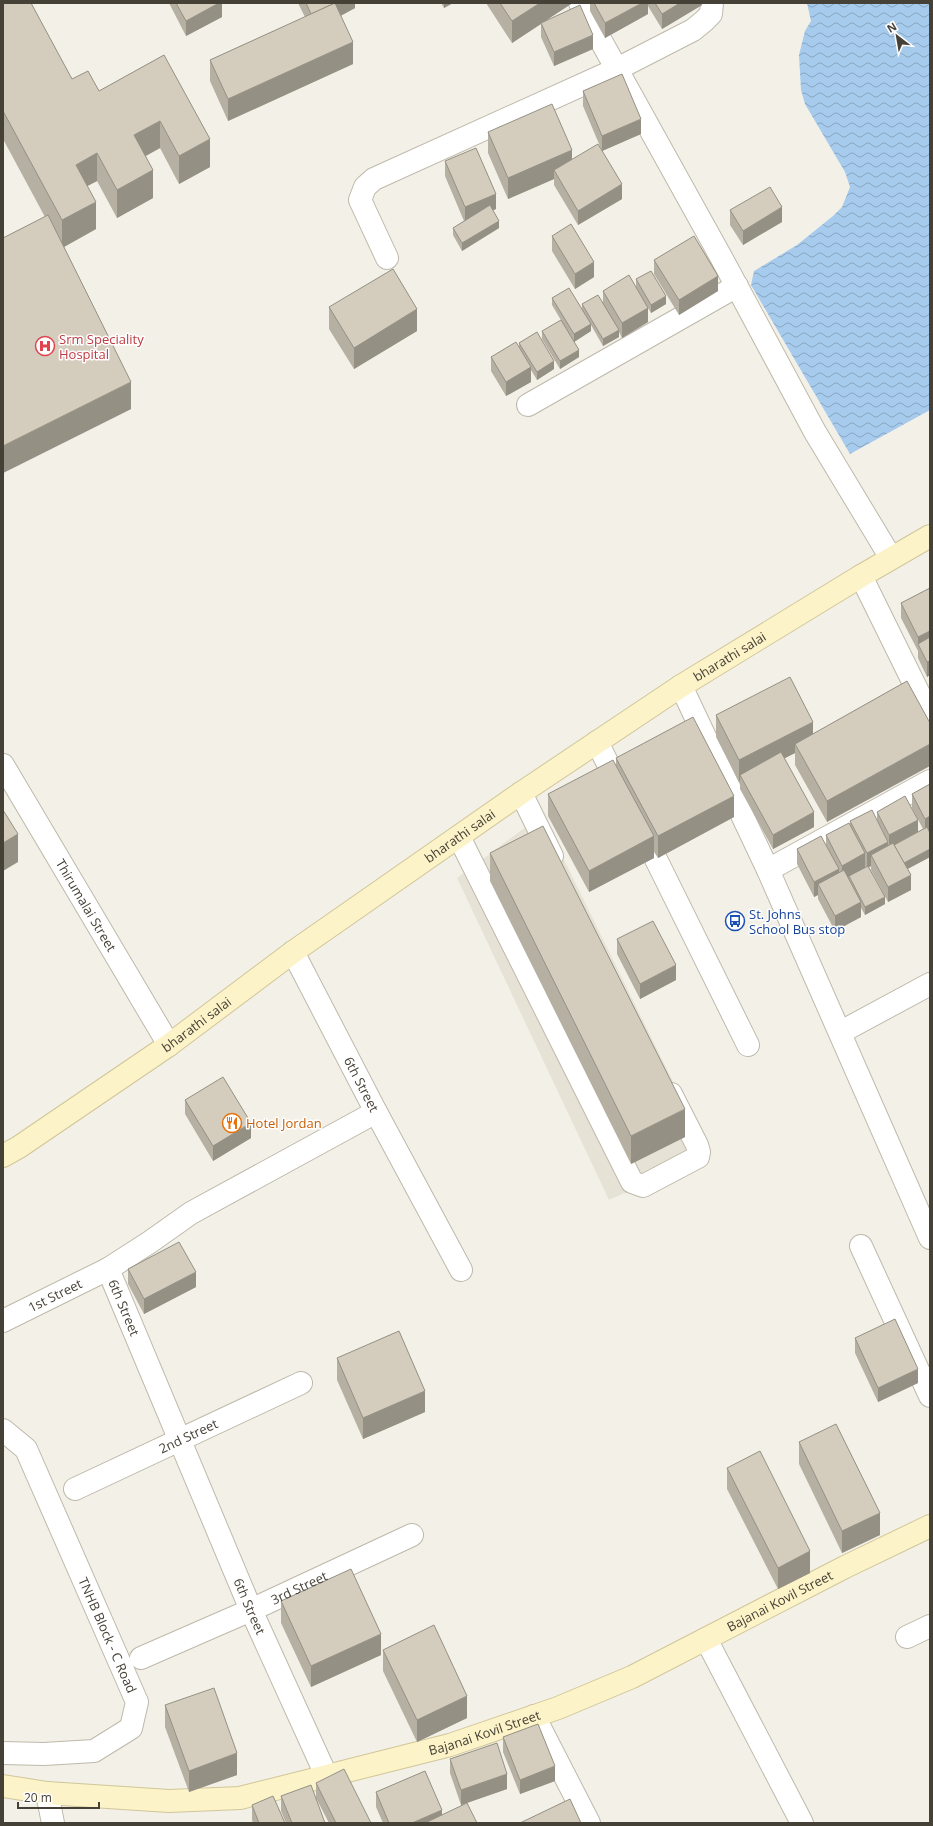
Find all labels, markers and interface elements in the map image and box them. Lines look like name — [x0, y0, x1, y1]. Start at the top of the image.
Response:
north arrow — [877, 16, 917, 56]
text: N — [884, 18, 899, 36]
place label: Srm Speciality Hospital — [59, 330, 144, 363]
hospital icon: Srm Speciality Hospital — [34, 335, 56, 357]
street label: bharathi salai — [690, 627, 769, 686]
street label: bharathi salai — [421, 805, 499, 867]
street label: Thirumalai Street — [52, 856, 121, 955]
place label: St. Johns School Bus stop — [749, 905, 845, 938]
bus stop icon: St. Johns School Bus stop — [724, 910, 746, 932]
street label: bharathi salai — [158, 993, 235, 1056]
street label: 6th Street — [340, 1054, 384, 1115]
restaurant icon: Hotel Jordan — [221, 1112, 243, 1134]
place label: Hotel Jordan — [246, 1114, 322, 1132]
street label: 1st Street — [25, 1274, 85, 1316]
street label: 6th Street — [104, 1277, 144, 1339]
street label: 2nd Street — [156, 1414, 221, 1457]
street label: Bajanai Kovil Street — [724, 1566, 836, 1636]
street label: 3rd Street — [268, 1567, 331, 1609]
street label: TNHB Block - C Road — [74, 1574, 141, 1696]
street label: 6th Street — [230, 1575, 270, 1638]
street label: Bajanai Kovil Street — [427, 1706, 543, 1759]
scale bar — [18, 1784, 99, 1810]
text: 20 m — [24, 1789, 52, 1806]

